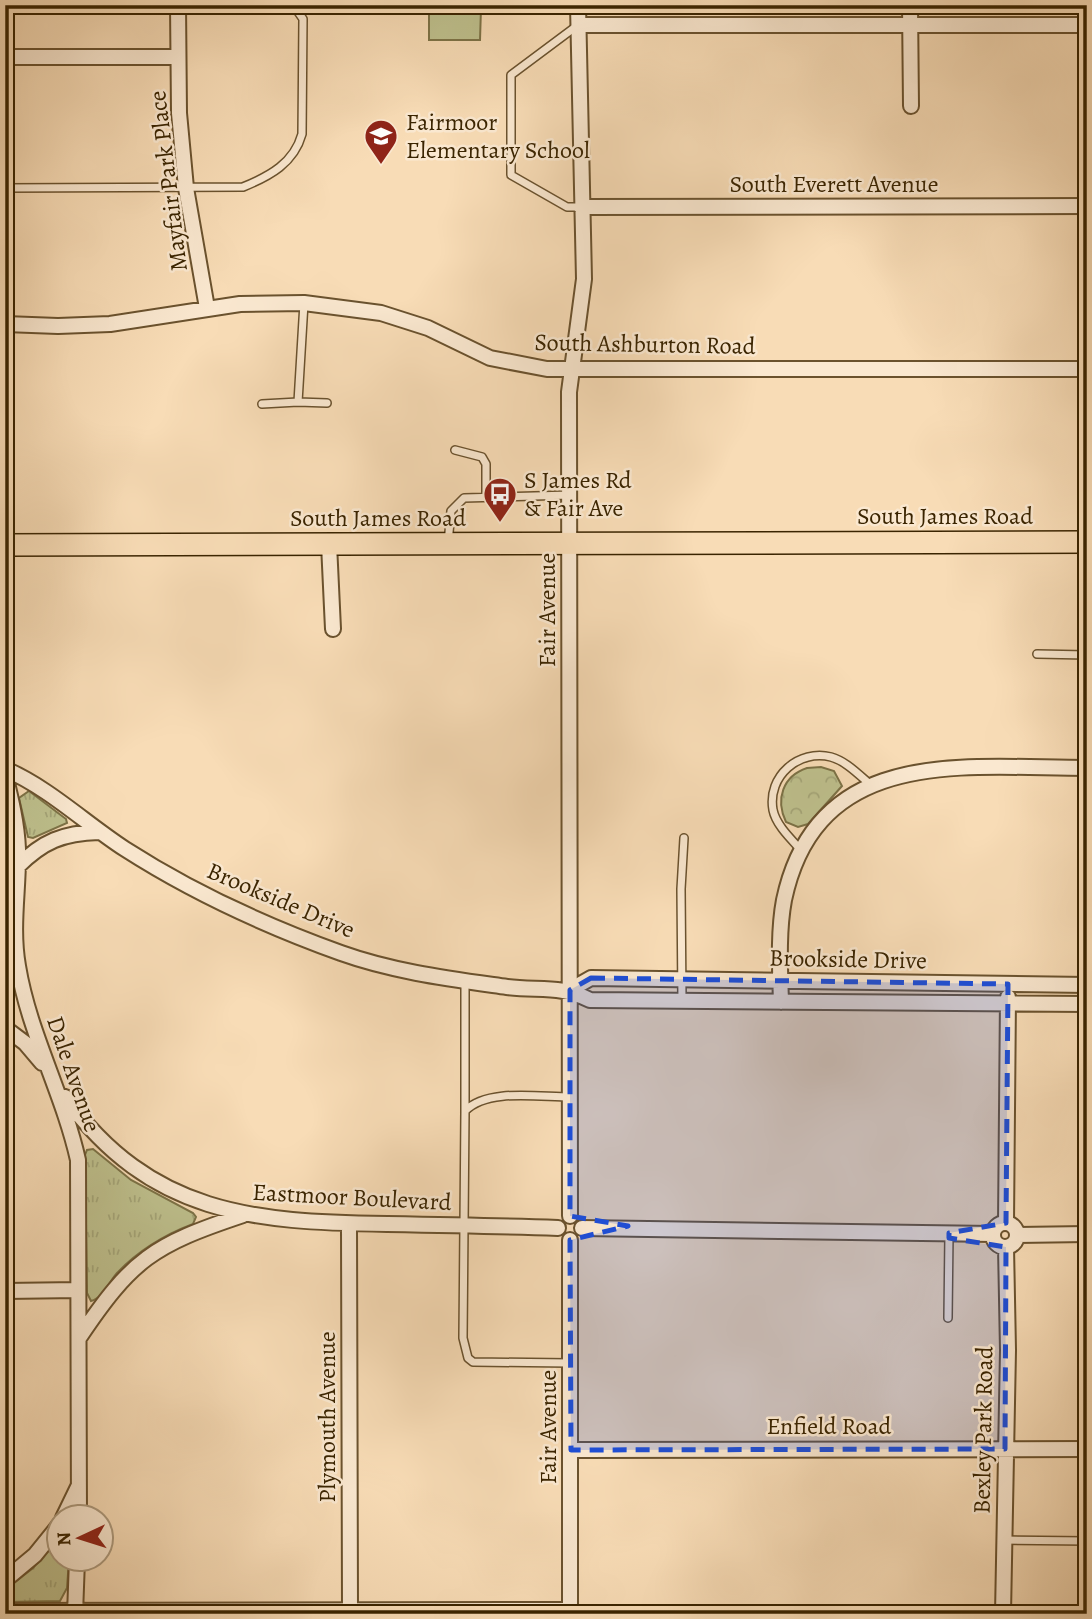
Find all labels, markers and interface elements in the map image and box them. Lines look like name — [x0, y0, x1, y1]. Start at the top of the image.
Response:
street label: Mayfair Park Place — [141, 89, 195, 273]
place label: Fairmoor Elementary School — [406, 106, 590, 166]
school or university icon: Fairmoor Elementary School — [362, 117, 400, 166]
street label: South Everett Avenue — [730, 168, 938, 200]
street label: South Ashburton Road — [534, 326, 756, 362]
place label: S James Rd & Fair Ave — [524, 464, 632, 524]
bus stop icon: S James Rd & Fair Ave — [481, 475, 519, 524]
street label: South James Road — [857, 500, 1033, 532]
street label: South James Road — [290, 502, 466, 534]
street label: Fair Avenue — [531, 553, 563, 667]
street label: Brookside Drive — [202, 854, 360, 946]
street label: Brookside Drive — [769, 942, 927, 976]
street label: Dale Avenue — [39, 1012, 109, 1136]
street label: Eastmoor Boulevard — [252, 1176, 452, 1218]
street label: Plymouth Avenue — [311, 1331, 343, 1503]
street label: Bexley Park Road — [966, 1346, 1000, 1514]
street label: Fair Avenue — [532, 1370, 564, 1484]
street label: Enfield Road — [767, 1410, 892, 1442]
north arrow — [46, 1504, 116, 1574]
text: N — [51, 1531, 77, 1547]

